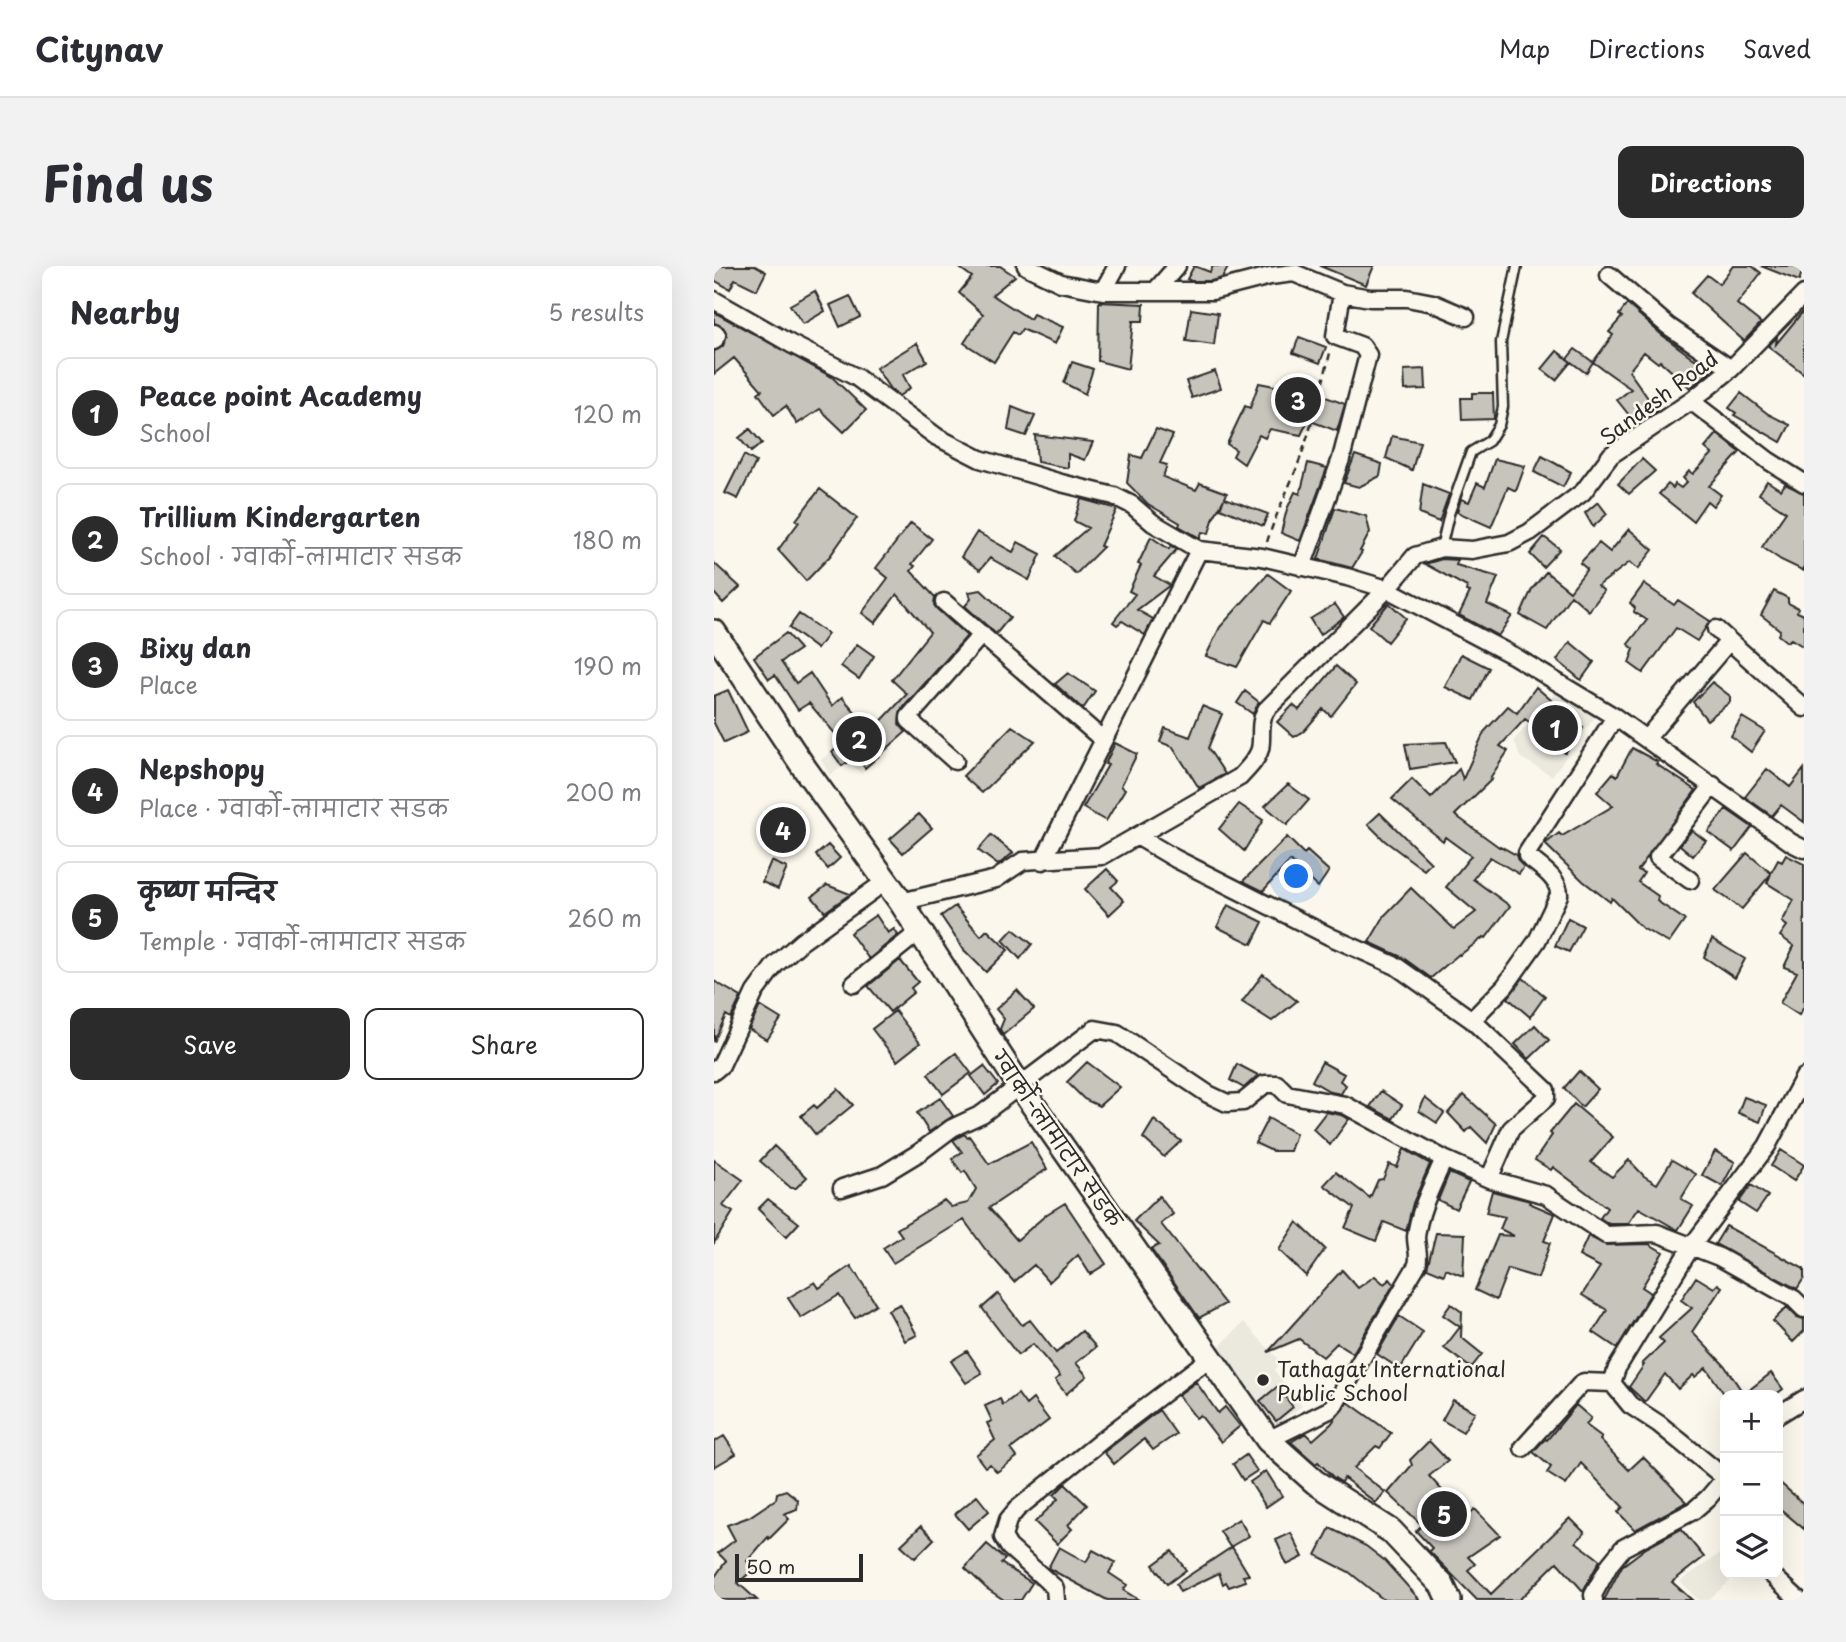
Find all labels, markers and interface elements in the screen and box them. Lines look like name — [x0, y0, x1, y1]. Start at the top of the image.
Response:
text: Citynav — [35, 23, 163, 73]
text: Map — [1499, 30, 1550, 66]
text: Directions — [1588, 30, 1705, 66]
text: Saved — [1743, 30, 1811, 66]
text: Find us — [42, 145, 213, 219]
button: Directions — [1618, 146, 1804, 218]
text: Nearby — [70, 289, 180, 334]
text: 5 results — [548, 294, 644, 329]
street label: Sandesh Road — [1592, 342, 1724, 452]
pin: 3 — [1275, 374, 1321, 426]
text: Peace point Academy — [139, 376, 422, 415]
text: 1 — [90, 396, 101, 431]
text: 120 m — [574, 396, 642, 431]
text: School — [139, 415, 211, 450]
text: Trillium Kindergarten — [139, 497, 421, 536]
text: 2 — [87, 522, 103, 557]
text: 180 m — [573, 522, 642, 557]
text: School · ग्वार्को-लामाटार सडक — [139, 538, 462, 573]
text: Bixy dan — [139, 628, 252, 667]
text: 3 — [87, 648, 103, 683]
text: 190 m — [574, 648, 642, 683]
text: Place — [139, 667, 198, 702]
pin: 1 — [1532, 702, 1578, 754]
pin: 2 — [836, 713, 882, 765]
text: Nepshopy — [139, 749, 265, 788]
text: 4 — [87, 774, 103, 809]
text: 200 m — [565, 774, 642, 809]
text: Place · ग्वार्को-लामाटार सडक — [139, 790, 448, 825]
pin: 4 — [760, 804, 806, 856]
your location — [1279, 859, 1313, 893]
text: कृष्ण मन्दिर — [139, 871, 276, 910]
text: 5 — [88, 900, 102, 935]
text: 260 m — [567, 900, 642, 935]
text: Temple · ग्वार्को-लामाटार सडक — [139, 923, 465, 958]
button: Save — [70, 1008, 350, 1080]
button: Share — [364, 1008, 644, 1080]
street label: ग्वार्को-लामाटार सडक — [984, 1042, 1132, 1234]
place label: Tathagat International Public School — [1277, 1352, 1506, 1408]
marker: Tathagat International Public School — [1255, 1372, 1271, 1388]
map controls — [1720, 1390, 1783, 1579]
button: + — [1720, 1390, 1783, 1453]
button: − — [1720, 1453, 1783, 1516]
pin: 5 — [1421, 1488, 1467, 1540]
button: layers — [1720, 1516, 1783, 1579]
scale bar — [735, 1551, 863, 1583]
text: 50 m — [746, 1552, 795, 1580]

